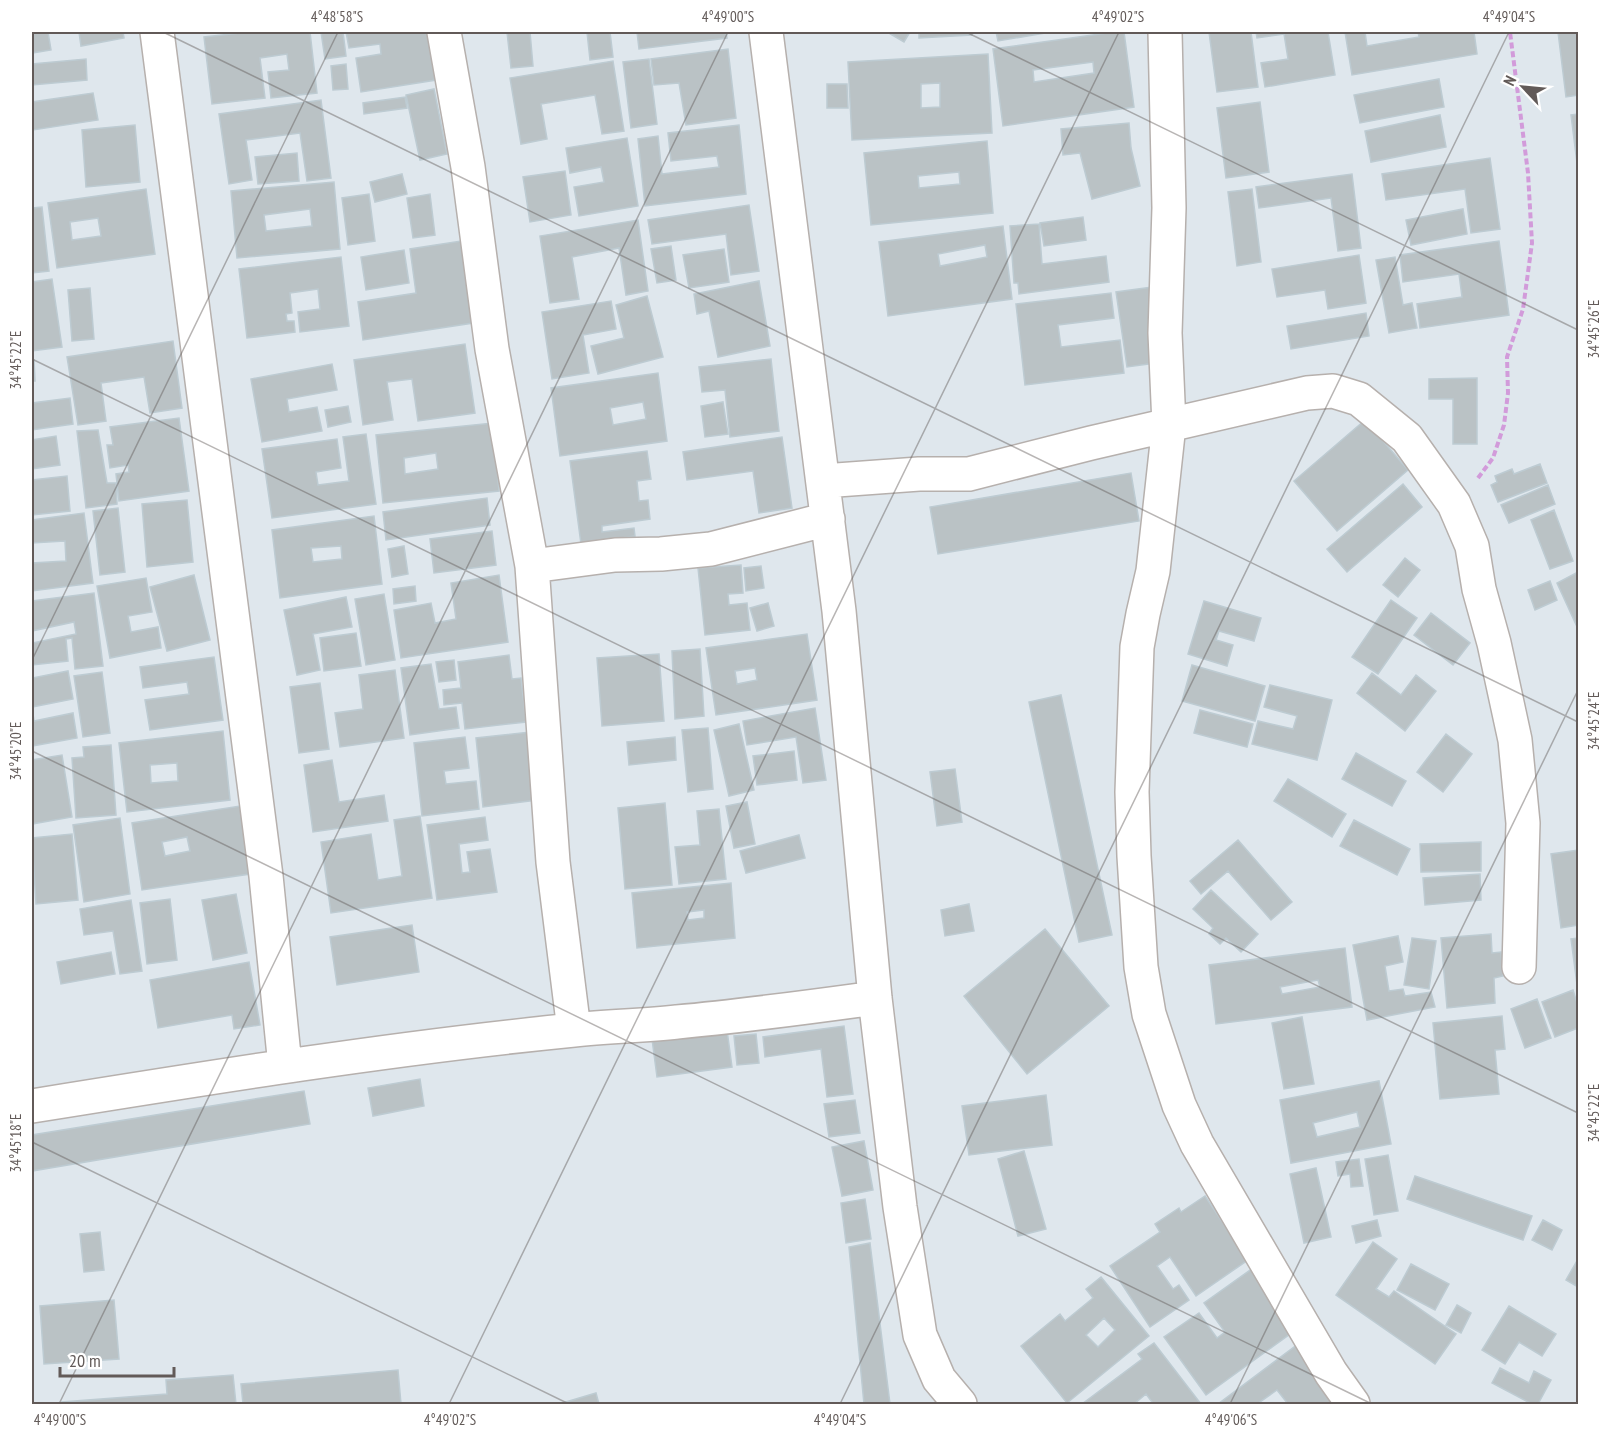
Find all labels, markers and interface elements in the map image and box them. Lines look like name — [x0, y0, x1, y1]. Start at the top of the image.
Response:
text: 4°48'58"S — [311, 7, 363, 26]
text: 4°49'00"S — [702, 7, 754, 26]
text: 4°49'02"S — [1092, 7, 1144, 26]
text: 4°49'04"S — [1483, 7, 1535, 26]
north arrow — [1493, 57, 1553, 117]
text: N — [1499, 72, 1520, 89]
text: 34°45'26"E — [1584, 299, 1603, 359]
text: 34°45'22"E — [6, 330, 25, 390]
text: 34°45'24"E — [1584, 691, 1603, 751]
text: 34°45'20"E — [6, 721, 25, 781]
text: 34°45'22"E — [1584, 1083, 1603, 1143]
text: 34°45'18"E — [6, 1113, 25, 1173]
scale bar — [60, 1340, 174, 1378]
text: 20 m — [69, 1349, 101, 1372]
text: 4°49'00"S — [34, 1410, 86, 1429]
text: 4°49'02"S — [424, 1410, 476, 1429]
text: 4°49'04"S — [814, 1410, 866, 1429]
text: 4°49'06"S — [1205, 1410, 1257, 1429]

